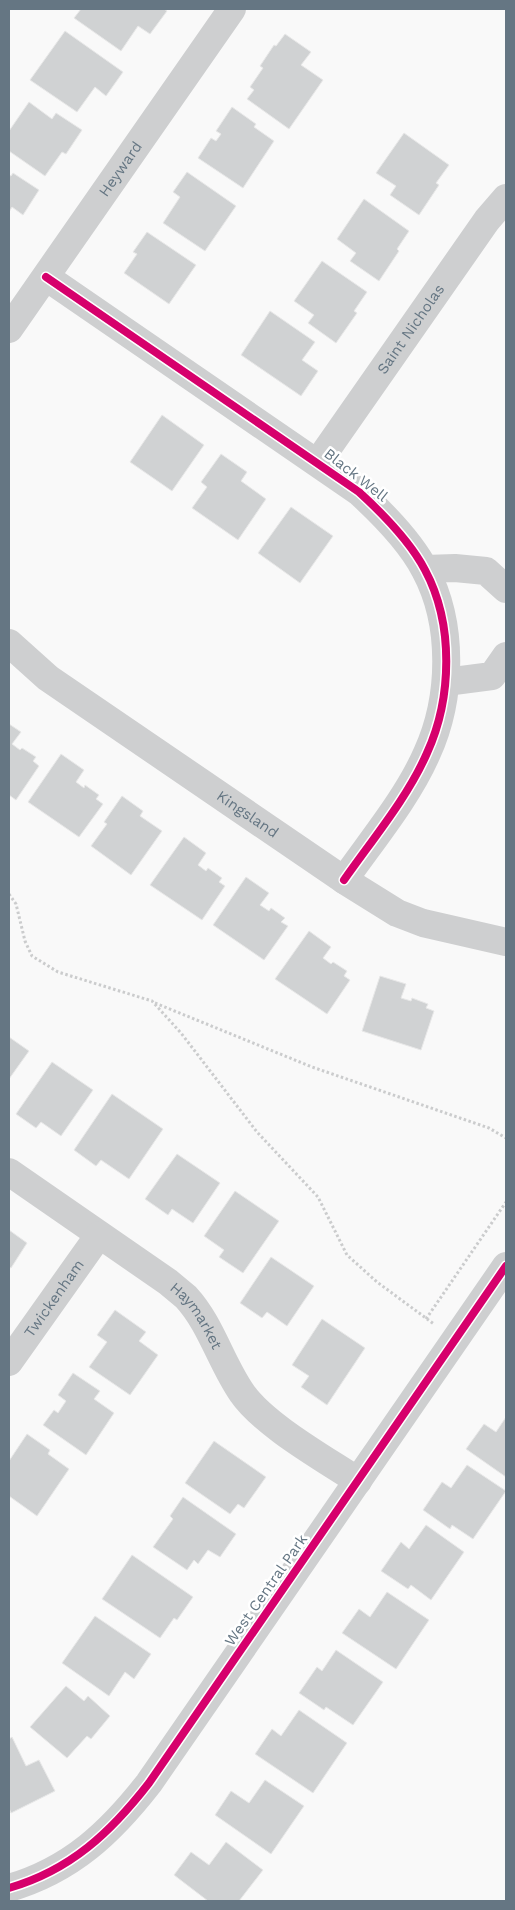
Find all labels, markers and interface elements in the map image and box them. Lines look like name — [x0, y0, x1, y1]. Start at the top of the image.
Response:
street label: Heyward — [95, 138, 146, 200]
street label: Saint Nicholas — [373, 281, 448, 378]
street label: Black Well — [321, 445, 392, 506]
street label: Kingsland — [213, 787, 282, 842]
street label: Twickenham — [20, 1256, 88, 1341]
street label: Haymarket — [166, 1279, 226, 1353]
street label: West Central Park — [221, 1530, 312, 1649]

